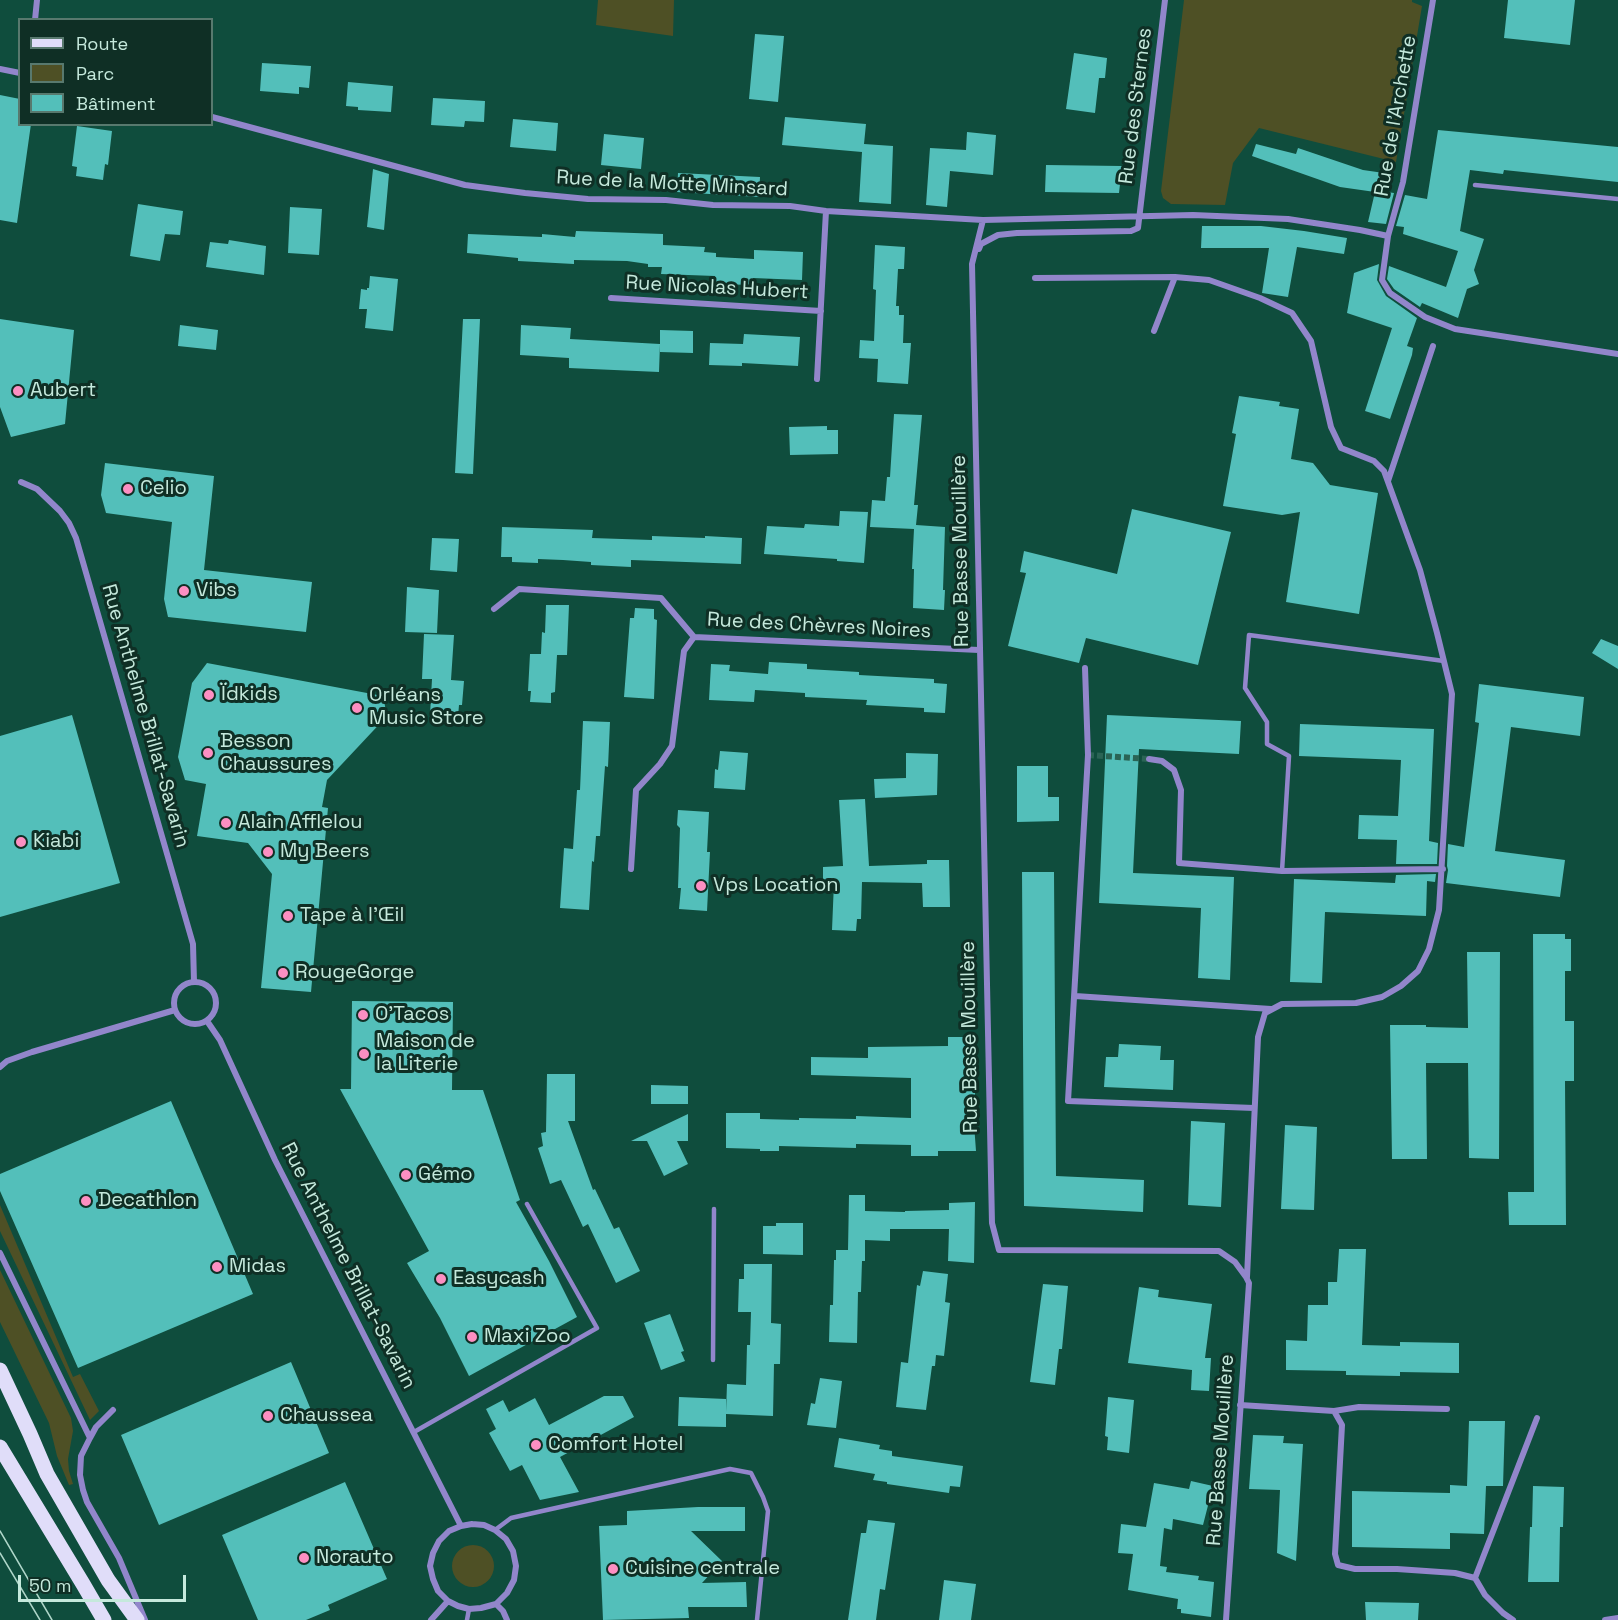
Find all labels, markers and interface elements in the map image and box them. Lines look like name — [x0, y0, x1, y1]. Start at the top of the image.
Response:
legend — [18, 18, 213, 126]
street label: Rue des Sternes — [1115, 26, 1157, 186]
text: Route — [76, 32, 128, 55]
street label: Rue de l'Archette — [1370, 34, 1422, 198]
text: Parc — [76, 62, 114, 85]
text: Bâtiment — [76, 92, 156, 115]
street label: Rue de la Motte Minsard — [556, 166, 788, 202]
street label: Rue Nicolas Hubert — [625, 271, 809, 305]
place label: Aubert — [30, 379, 96, 403]
marker: Aubert — [11, 384, 25, 398]
street label: Rue Basse Mouillère — [947, 455, 975, 647]
place label: Celio — [140, 477, 187, 501]
marker: Celio — [121, 482, 135, 496]
place label: Vibs — [196, 579, 237, 603]
street label: Rue Anthelme Brillat-Savarin — [96, 581, 194, 851]
marker: Vibs — [177, 584, 191, 598]
street label: Rue des Chèvres Noires — [706, 608, 932, 644]
place label: Ïdkids — [221, 683, 278, 707]
place label: Orléans Music Store — [369, 684, 484, 731]
marker: Ïdkids — [202, 688, 216, 702]
marker: Orléans Music Store — [350, 701, 364, 715]
place label: Besson Chaussures — [220, 730, 331, 777]
marker: Besson Chaussures — [201, 746, 215, 760]
place label: Alain Afflelou — [238, 811, 363, 835]
marker: Alain Afflelou — [219, 816, 233, 830]
place label: Kiabi — [33, 830, 79, 854]
marker: Kiabi — [14, 835, 28, 849]
place label: My Beers — [280, 840, 369, 864]
marker: My Beers — [261, 845, 275, 859]
place label: Vps Location — [713, 874, 839, 898]
marker: Vps Location — [694, 879, 708, 893]
place label: Tape à l'Œil — [300, 904, 404, 928]
marker: Tape à l'Œil — [281, 909, 295, 923]
street label: Rue Basse Mouillère — [956, 941, 984, 1133]
place label: RougeGorge — [295, 961, 414, 985]
marker: RougeGorge — [276, 966, 290, 980]
place label: O'Tacos — [375, 1003, 449, 1027]
marker: O'Tacos — [356, 1008, 370, 1022]
place label: Maison de la Literie — [376, 1030, 475, 1077]
marker: Maison de la Literie — [357, 1047, 371, 1061]
street label: Rue Anthelme Brillat-Savarin — [275, 1139, 421, 1393]
place label: Gémo — [418, 1163, 473, 1187]
marker: Gémo — [399, 1168, 413, 1182]
place label: Decathlon — [98, 1189, 197, 1213]
marker: Decathlon — [79, 1194, 93, 1208]
place label: Midas — [229, 1255, 286, 1279]
marker: Midas — [210, 1260, 224, 1274]
place label: Easycash — [453, 1267, 545, 1291]
marker: Easycash — [434, 1272, 448, 1286]
place label: Maxi Zoo — [484, 1325, 571, 1349]
marker: Maxi Zoo — [465, 1330, 479, 1344]
street label: Rue Basse Mouillère — [1202, 1353, 1240, 1547]
place label: Chaussea — [280, 1404, 373, 1428]
marker: Chaussea — [261, 1409, 275, 1423]
place label: Comfort Hotel — [548, 1433, 683, 1457]
marker: Comfort Hotel — [529, 1438, 543, 1452]
place label: Norauto — [316, 1546, 394, 1570]
marker: Norauto — [297, 1551, 311, 1565]
place label: Cuisine centrale — [625, 1557, 780, 1581]
marker: Cuisine centrale — [606, 1562, 620, 1576]
scale bar — [21, 1563, 189, 1601]
text: 50 m — [29, 1574, 71, 1597]

